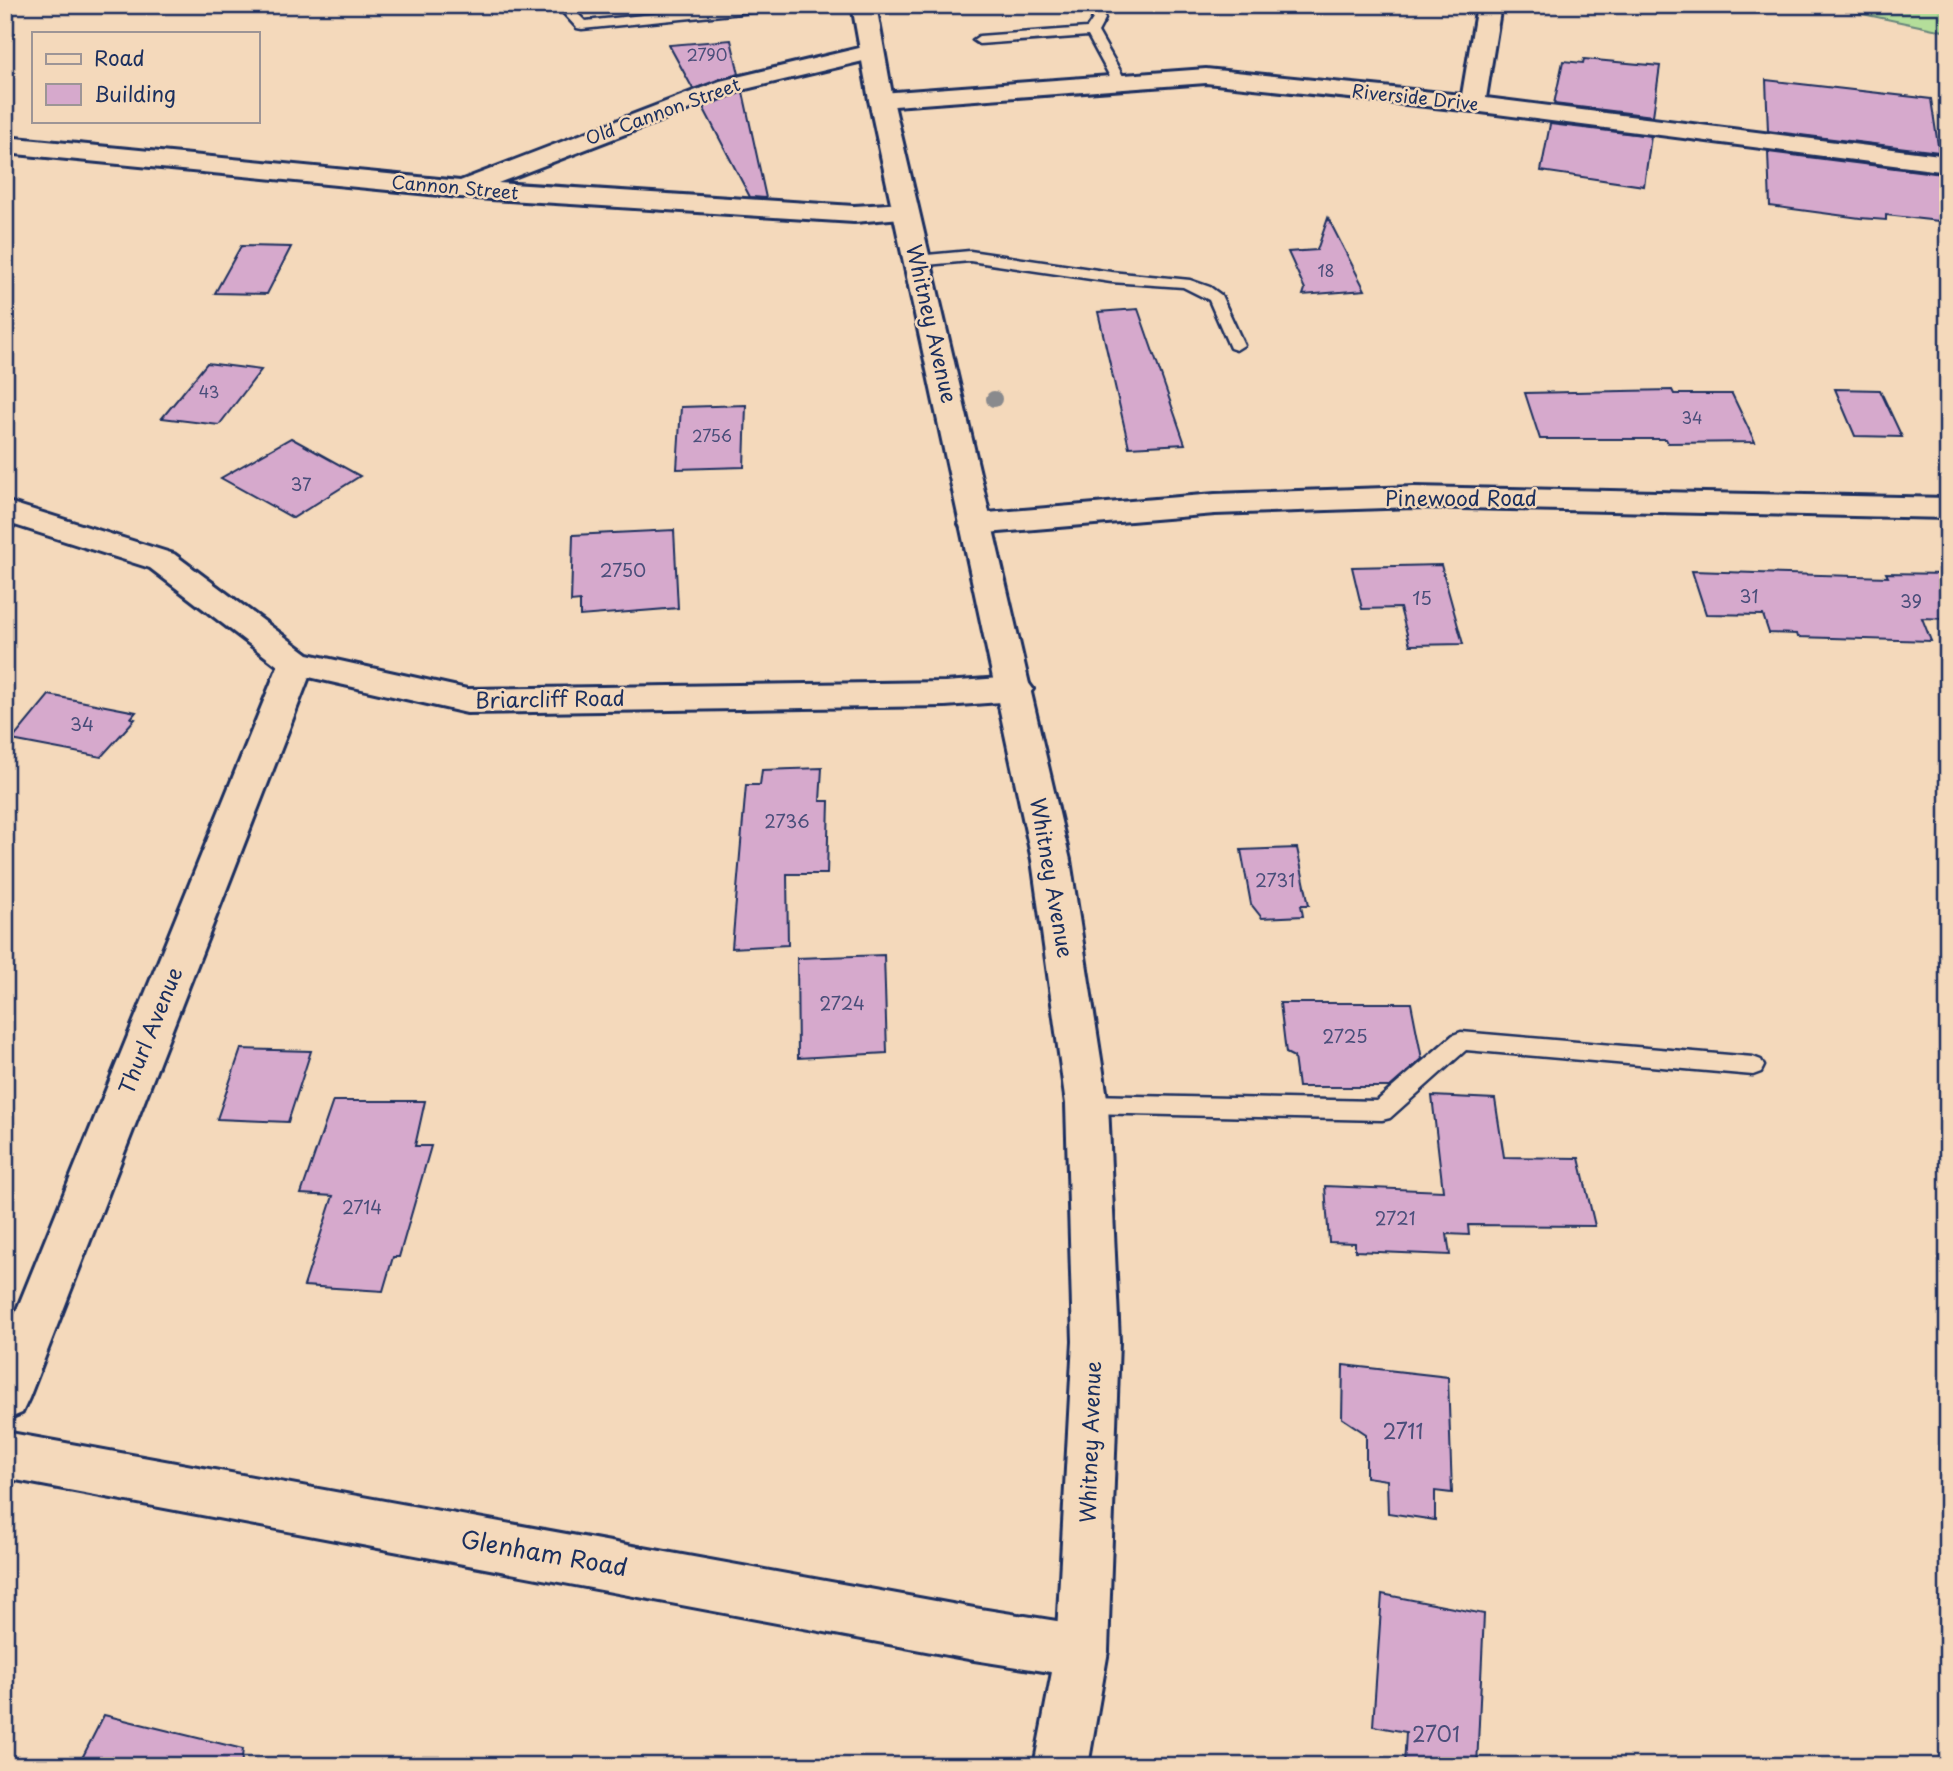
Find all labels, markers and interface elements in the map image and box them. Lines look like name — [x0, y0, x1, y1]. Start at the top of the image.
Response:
legend — [32, 32, 259, 122]
text: Road — [94, 41, 145, 73]
house number: 2790 — [687, 42, 727, 66]
street label: Old Cannon Street — [581, 70, 744, 151]
street label: Riverside Drive — [1350, 76, 1480, 117]
text: Building — [94, 77, 176, 109]
street label: Cannon Street — [391, 168, 520, 206]
street label: Whitney Avenue — [899, 241, 967, 406]
house number: 18 — [1317, 258, 1335, 282]
house number: 43 — [199, 379, 219, 403]
house number: 34 — [1681, 405, 1703, 429]
house number: 2756 — [692, 423, 732, 447]
house number: 37 — [290, 470, 312, 497]
street label: Pinewood Road — [1385, 481, 1537, 513]
house number: 2750 — [600, 556, 646, 583]
house number: 31 — [1740, 582, 1758, 609]
house number: 15 — [1412, 584, 1432, 611]
house number: 39 — [1900, 587, 1922, 614]
street label: Briarcliff Road — [475, 681, 625, 715]
house number: 34 — [70, 710, 94, 737]
street label: Whitney Avenue — [1023, 795, 1083, 960]
house number: 2736 — [764, 807, 810, 834]
house number: 2731 — [1255, 866, 1295, 893]
street label: Thurl Avenue — [109, 962, 189, 1099]
house number: 2724 — [819, 989, 865, 1016]
house number: 2725 — [1322, 1022, 1368, 1049]
house number: 2714 — [342, 1193, 382, 1220]
house number: 2721 — [1375, 1204, 1415, 1231]
street label: Whitney Avenue — [1070, 1361, 1108, 1523]
house number: 2711 — [1382, 1414, 1424, 1446]
street label: Glenham Road — [458, 1520, 631, 1584]
house number: 2701 — [1412, 1717, 1460, 1749]

